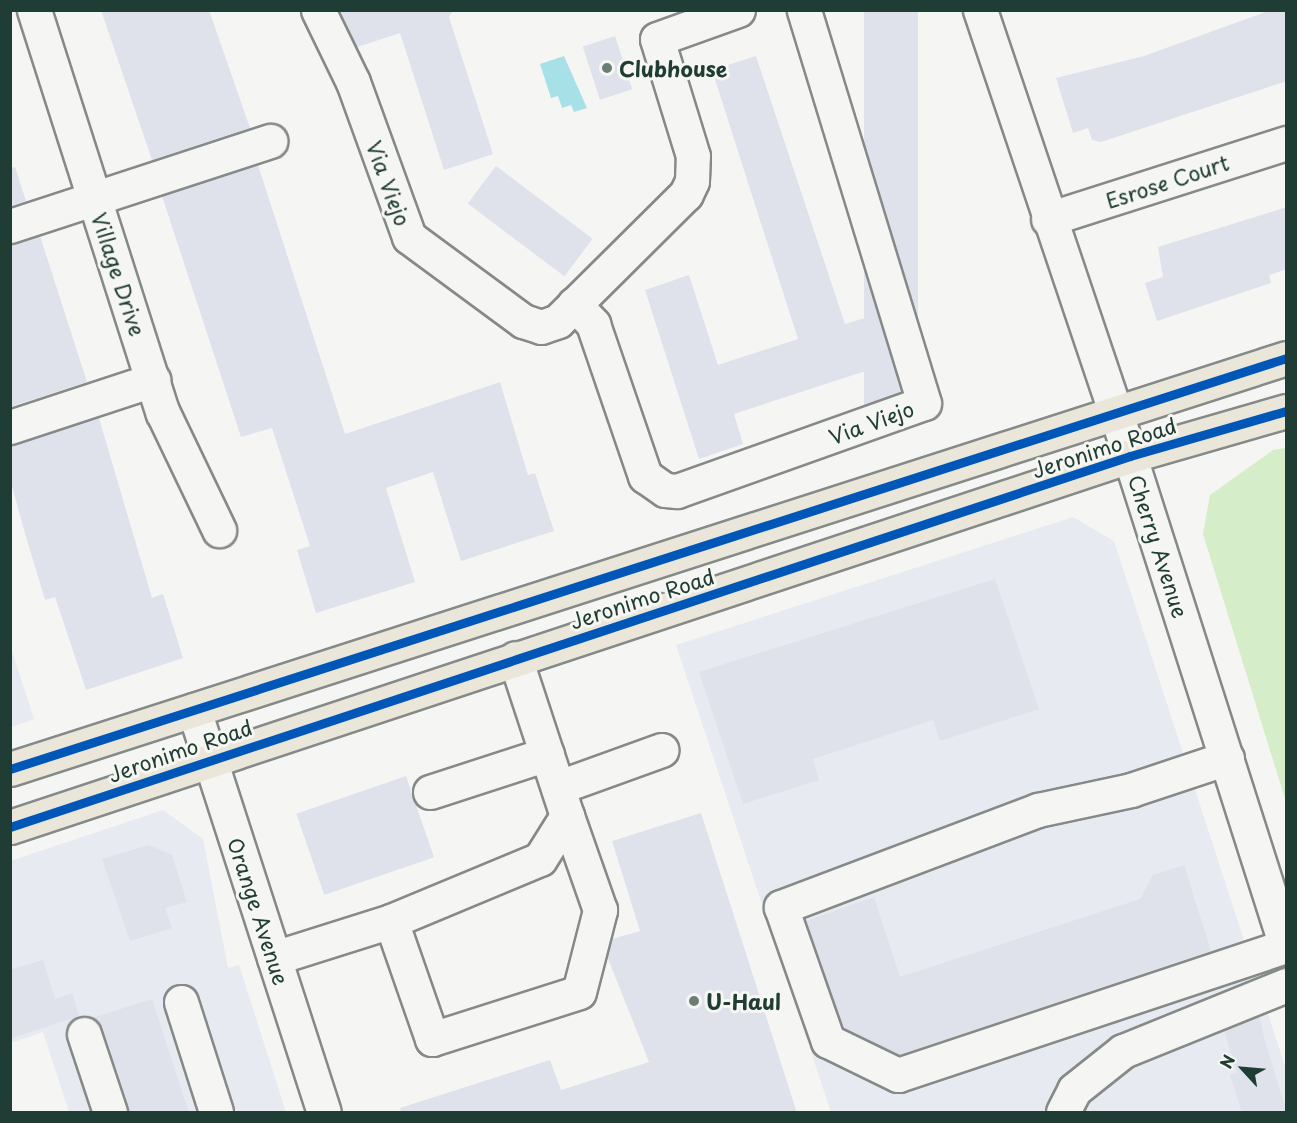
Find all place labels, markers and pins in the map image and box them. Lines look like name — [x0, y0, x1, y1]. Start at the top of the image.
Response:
place label: Clubhouse — [619, 55, 727, 81]
marker: Clubhouse — [600, 61, 614, 75]
place label: U-Haul — [706, 988, 781, 1014]
marker: U-Haul — [687, 994, 701, 1008]

